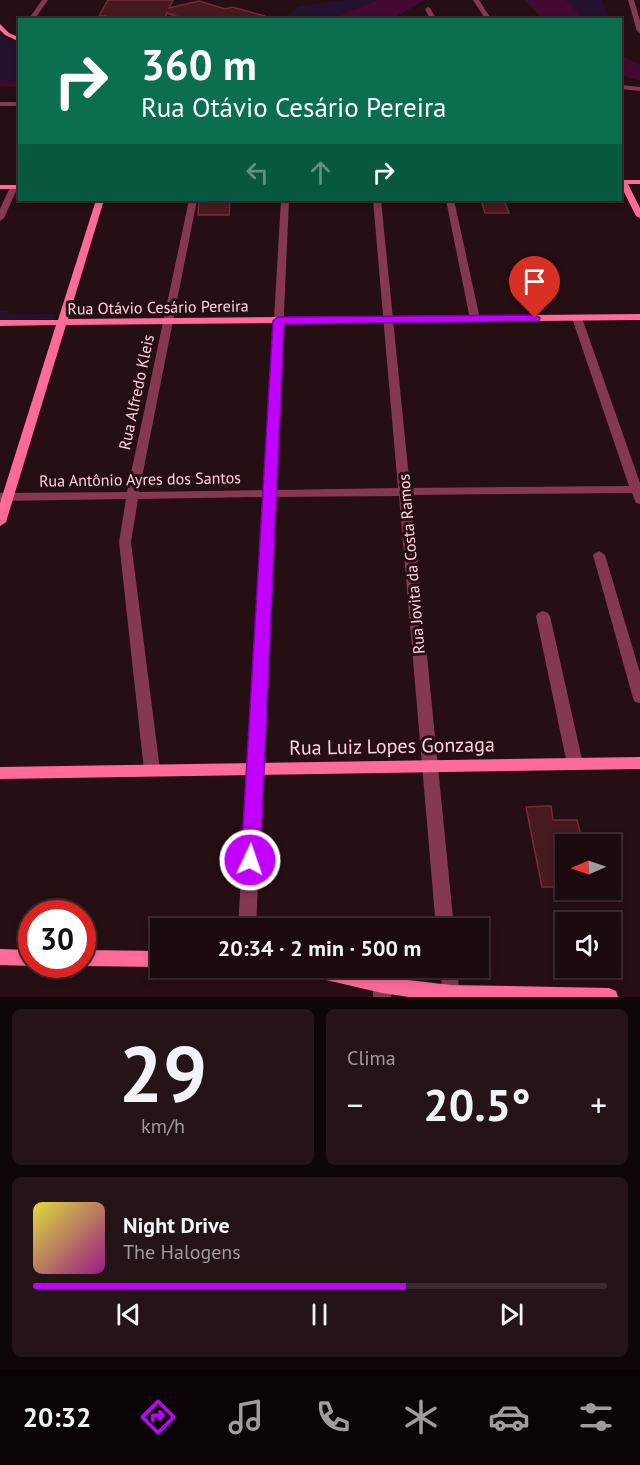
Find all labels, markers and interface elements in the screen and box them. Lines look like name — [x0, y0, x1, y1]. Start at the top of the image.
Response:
text: 360 m — [141, 37, 257, 92]
icon: right — [42, 42, 120, 120]
text: Rua Otávio Cesário Pereira — [141, 90, 446, 124]
icon: left — [241, 156, 274, 189]
icon: ahead — [304, 156, 337, 189]
icon: right — [367, 156, 400, 189]
pin — [509, 256, 560, 318]
icon: arrive — [518, 265, 551, 298]
street label: Rua Otávio Cesário Pereira — [67, 295, 249, 319]
street label: Rua Alfredo Kleis — [114, 332, 158, 452]
street label: Rua Antônio Ayres dos Santos — [39, 467, 241, 491]
street label: Rua Jovita da Costa Ramos — [393, 473, 429, 655]
street label: Rua Luiz Lopes Gonzaga — [289, 731, 495, 761]
position arrow — [218, 828, 282, 892]
north arrow — [555, 834, 621, 900]
map controls — [555, 834, 621, 978]
speed limit sign: 30 — [18, 900, 96, 978]
button: sound — [555, 912, 621, 978]
text: 20:34 · 2 min · 500 m — [218, 934, 421, 962]
text: 29 — [119, 1023, 207, 1124]
text: Clima — [347, 1045, 396, 1071]
text: 20.5° — [423, 1075, 531, 1133]
text: − — [347, 1083, 364, 1126]
text: + — [590, 1083, 607, 1126]
text: km/h — [141, 1113, 185, 1139]
text: Night Drive — [123, 1211, 230, 1239]
text: The Halogens — [123, 1239, 241, 1265]
icon: previous — [112, 1298, 145, 1331]
icon: pause — [303, 1298, 336, 1331]
icon: next — [495, 1298, 528, 1331]
icon: directions — [137, 1396, 179, 1438]
icon: music — [225, 1396, 267, 1438]
icon: phone — [312, 1396, 354, 1438]
icon: climate — [400, 1396, 442, 1438]
icon: car — [488, 1396, 530, 1438]
icon: filters — [575, 1396, 617, 1438]
text: 20:32 — [23, 1400, 91, 1434]

